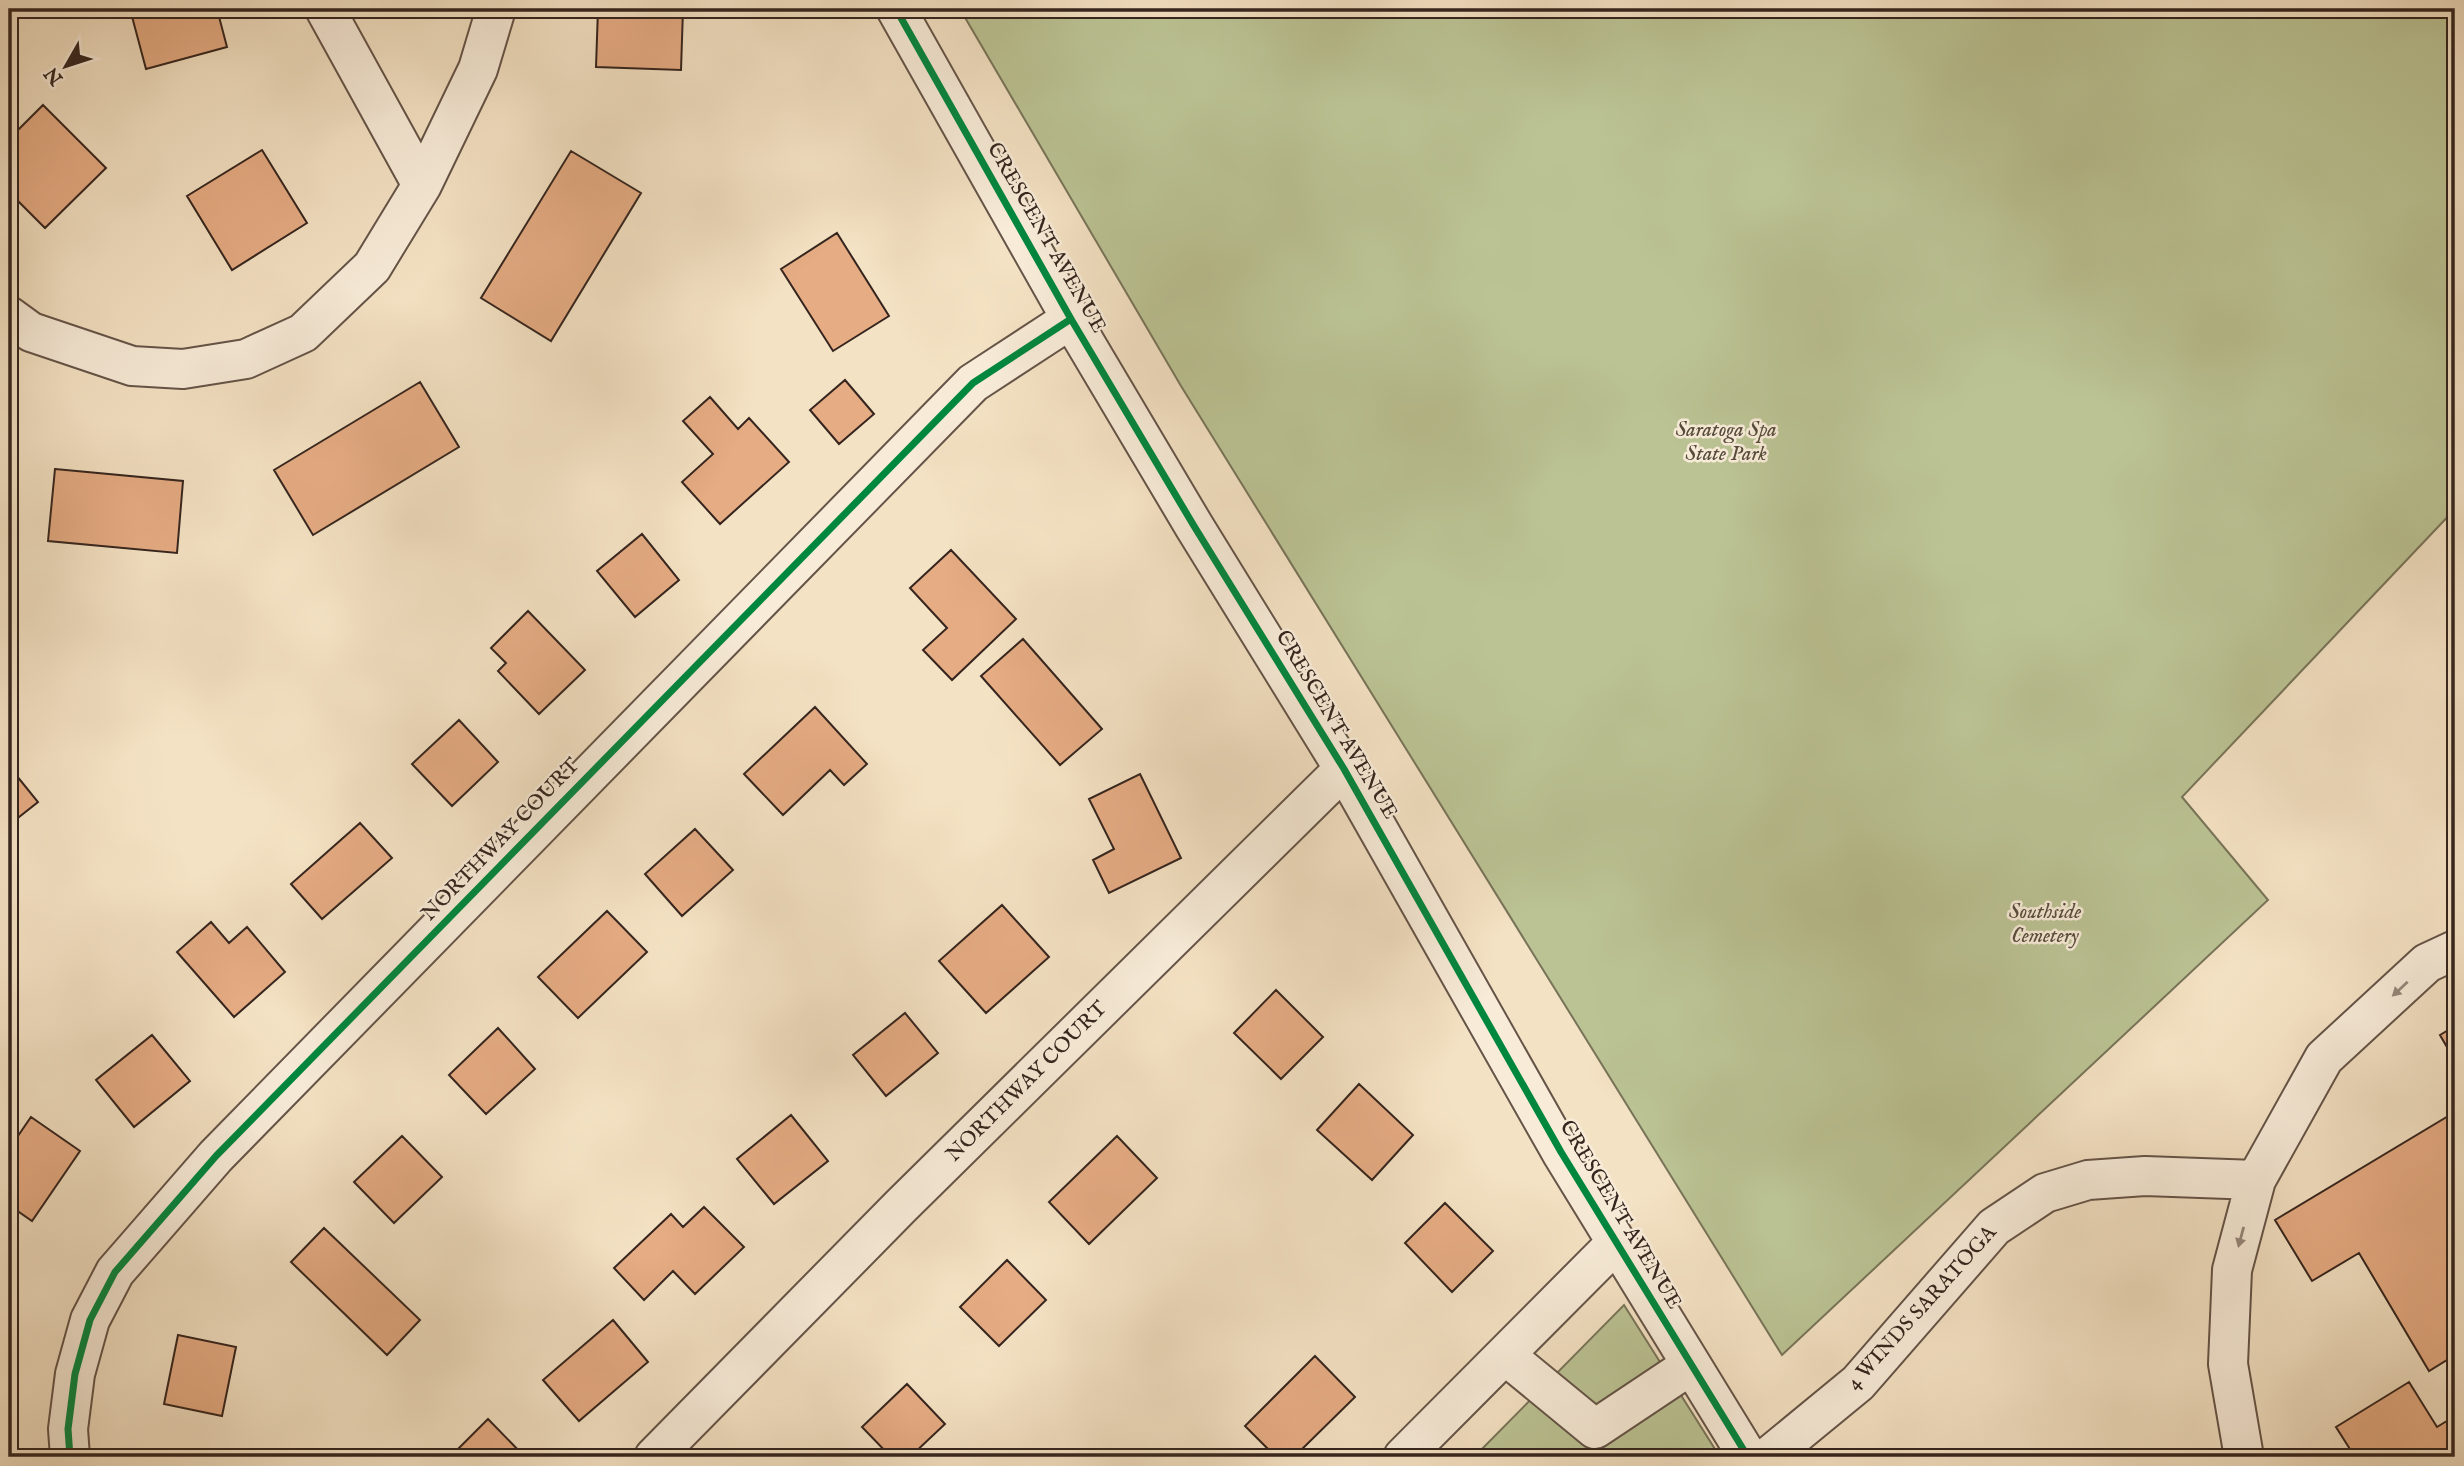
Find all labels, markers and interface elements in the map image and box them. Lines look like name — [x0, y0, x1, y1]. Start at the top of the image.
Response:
north arrow — [32, 32, 102, 102]
text: N — [39, 61, 69, 90]
street label: CRESCENT AVENUE — [980, 138, 1112, 338]
park label: Saratoga Spa State Park — [1675, 417, 1777, 468]
street label: CRESCENT AVENUE — [1269, 626, 1403, 824]
street label: NORTHWAY COURT — [416, 752, 586, 927]
park label: Southside Cemetery — [2009, 899, 2081, 950]
one-way arrow — [2392, 980, 2409, 996]
street label: NORTHWAY COURT — [941, 995, 1114, 1168]
street label: CRESCENT AVENUE — [1553, 1116, 1687, 1314]
street label: 4 WINDS SARATOGA — [1841, 1220, 2004, 1396]
one-way arrow — [2235, 1226, 2246, 1248]

